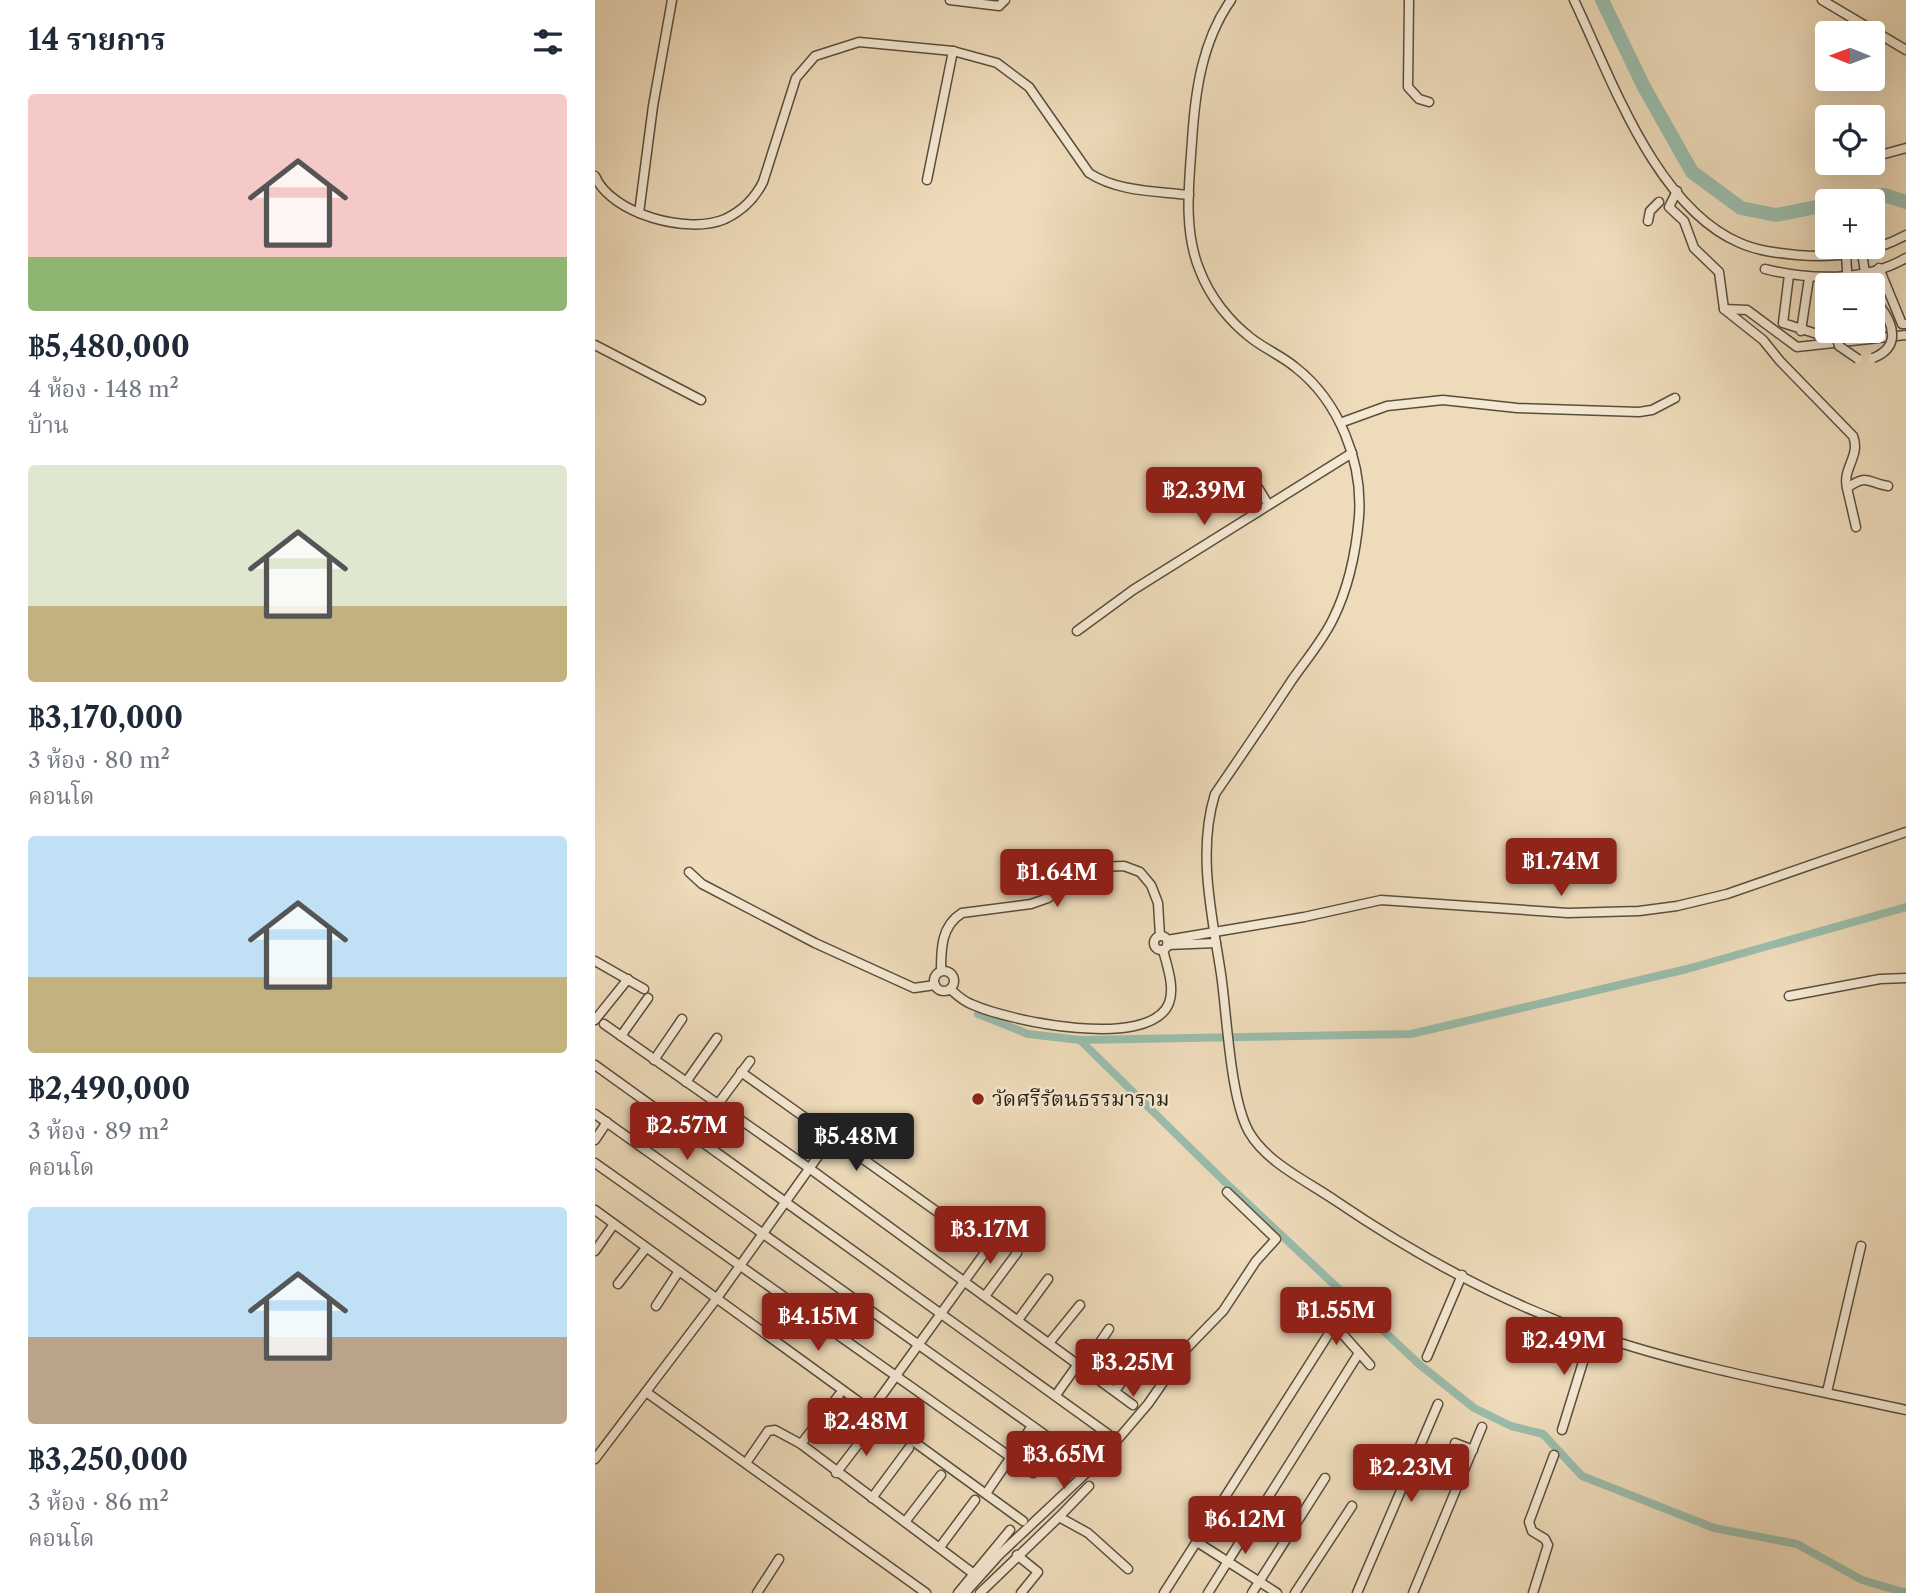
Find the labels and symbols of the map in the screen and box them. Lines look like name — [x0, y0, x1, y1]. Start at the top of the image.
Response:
north arrow — [1815, 21, 1885, 91]
pin: ฿2.39M — [1147, 468, 1261, 527]
pin: ฿1.74M — [1504, 838, 1618, 898]
pin: ฿1.64M — [1000, 850, 1114, 909]
place label: วัดศรีรัตนธรรมาราม — [992, 1086, 1170, 1111]
marker: วัดศรีรัตนธรรมาราม — [970, 1091, 986, 1107]
pin: ฿2.57M — [630, 1102, 744, 1162]
pin: ฿5.48M — [799, 1114, 913, 1173]
pin: ฿3.17M — [933, 1206, 1047, 1266]
pin: ฿1.55M — [1279, 1288, 1393, 1347]
pin: ฿4.15M — [761, 1294, 875, 1353]
pin: ฿2.49M — [1507, 1318, 1621, 1377]
pin: ฿3.25M — [1076, 1340, 1190, 1399]
pin: ฿2.48M — [809, 1398, 923, 1458]
pin: ฿3.65M — [1007, 1432, 1121, 1491]
pin: ฿2.23M — [1354, 1444, 1468, 1504]
pin: ฿6.12M — [1188, 1496, 1302, 1556]

